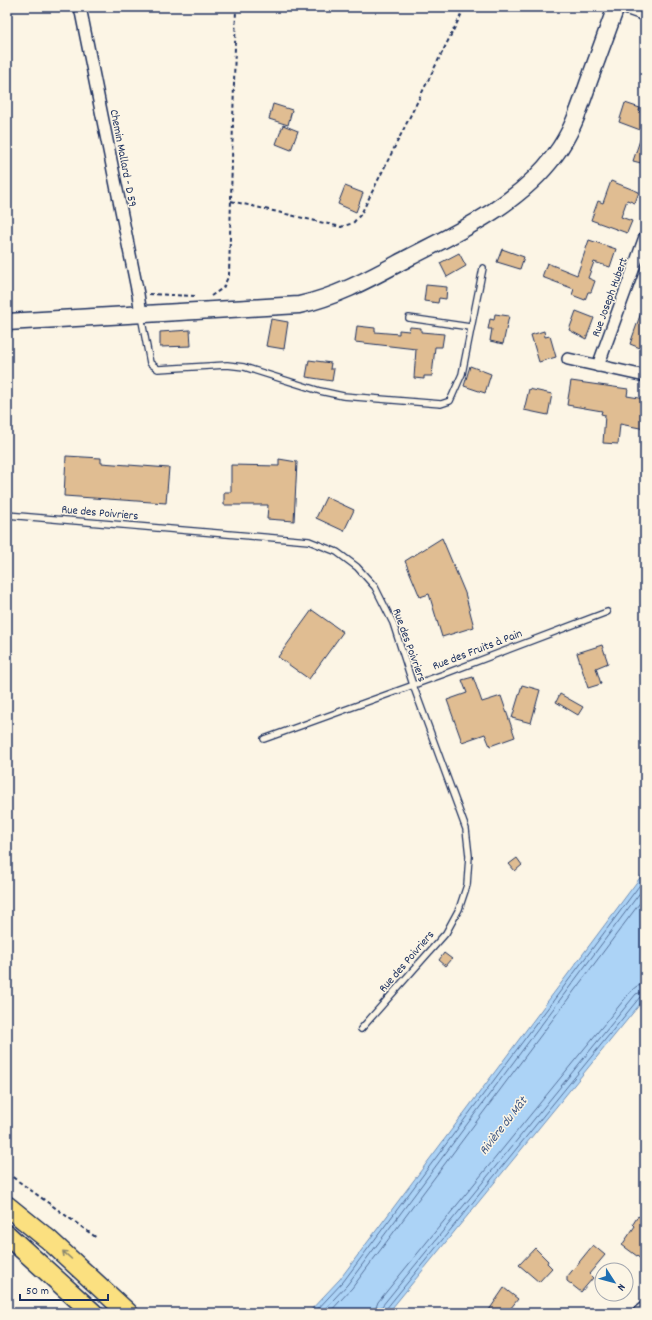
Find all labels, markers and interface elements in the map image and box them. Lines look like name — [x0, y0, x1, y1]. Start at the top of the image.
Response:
street label: Chemin Mallard - D 59 — [105, 108, 140, 209]
street label: Rue Joseph Hubert — [588, 255, 633, 340]
street label: Rue des Poivriers — [61, 502, 139, 525]
street label: Rue des Poivriers — [387, 606, 430, 685]
street label: Rue des Fruits à Pain — [430, 625, 525, 675]
street label: Rue des Poivriers — [375, 927, 439, 997]
water label: Rivière du Mât — [475, 1092, 534, 1160]
one-way arrow — [62, 1251, 72, 1260]
north arrow — [594, 1262, 634, 1302]
scale bar — [20, 1276, 108, 1302]
text: N — [612, 1280, 629, 1294]
text: 50 m — [26, 1283, 49, 1300]

